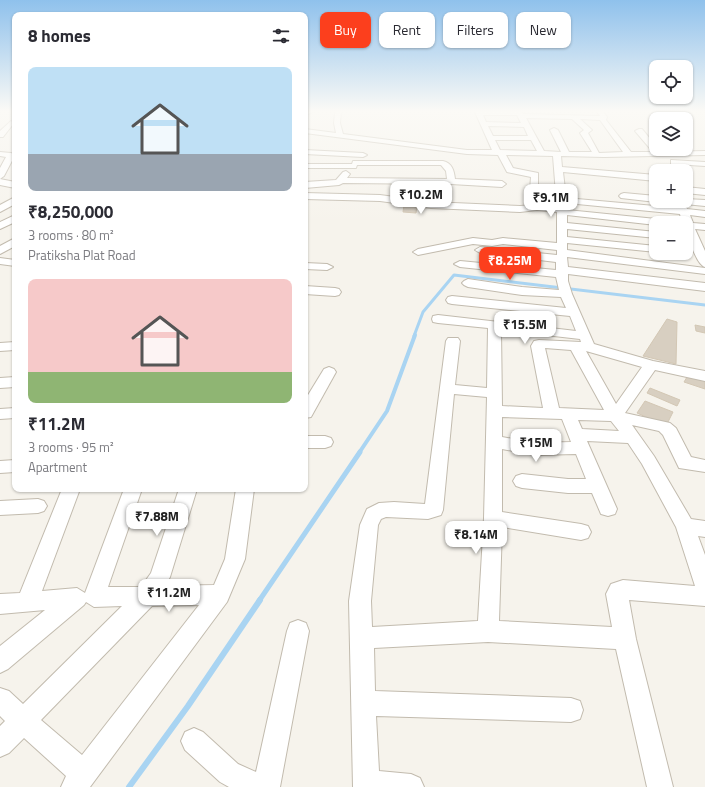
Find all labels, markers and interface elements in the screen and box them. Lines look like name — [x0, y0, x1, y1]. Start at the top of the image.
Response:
chip: Buy — [320, 12, 371, 48]
chip: Rent — [379, 12, 435, 48]
chip: Filters — [443, 12, 508, 48]
chip: New — [516, 12, 571, 48]
text: 8 homes — [28, 23, 91, 49]
icon: filters — [270, 25, 292, 47]
map controls — [649, 60, 693, 260]
button: locate — [649, 60, 693, 104]
icon: home — [124, 93, 196, 165]
button: layers — [649, 112, 693, 156]
button: + — [649, 164, 693, 208]
pin: ₹10.2M — [388, 181, 454, 215]
text: ₹10.2M — [399, 184, 443, 204]
pin: ₹9.1M — [523, 184, 579, 218]
text: ₹9.1M — [533, 187, 569, 207]
text: ₹8,250,000 — [28, 199, 113, 225]
button: − — [649, 216, 693, 260]
text: 3 rooms · 80 m² — [28, 225, 114, 245]
text: Pratiksha Plat Road — [28, 245, 136, 265]
pin: ₹8.25M — [477, 247, 543, 281]
text: ₹8.25M — [488, 250, 532, 270]
icon: home — [124, 305, 196, 377]
pin: ₹15.5M — [492, 311, 558, 345]
text: ₹15.5M — [503, 314, 547, 334]
text: ₹11.2M — [28, 411, 85, 437]
pin: ₹15M — [512, 429, 560, 463]
text: ₹15M — [519, 432, 553, 452]
text: 3 rooms · 95 m² — [28, 437, 114, 457]
text: Apartment — [28, 457, 87, 477]
pin: ₹7.88M — [124, 503, 190, 537]
text: ₹7.88M — [135, 506, 179, 526]
pin: ₹8.14M — [443, 521, 509, 555]
text: ₹8.14M — [454, 524, 498, 544]
pin: ₹11.2M — [136, 579, 202, 613]
text: ₹11.2M — [147, 582, 191, 602]

